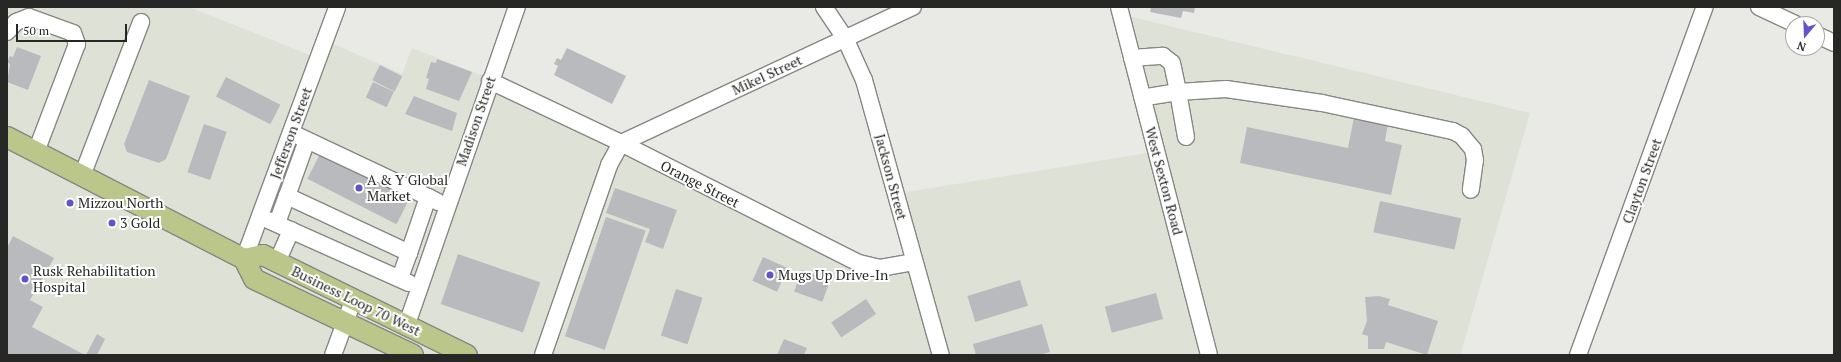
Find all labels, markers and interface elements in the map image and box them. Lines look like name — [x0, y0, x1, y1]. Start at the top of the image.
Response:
scale bar — [18, 16, 129, 42]
north arrow — [1785, 16, 1825, 56]
text: 50 m — [23, 23, 49, 38]
text: N — [1795, 38, 1808, 54]
street label: Mikel Street — [729, 51, 805, 99]
street label: Madison Street — [453, 74, 499, 168]
street label: Jefferson Street — [267, 85, 315, 181]
street label: West Sexton Road — [1141, 125, 1187, 237]
street label: Jackson Street — [871, 132, 911, 222]
street label: Clayton Street — [1619, 136, 1665, 226]
street label: Orange Street — [658, 157, 742, 211]
place label: A & Y Global Market — [367, 172, 448, 204]
marker: A & Y Global Market — [354, 183, 364, 193]
place label: Mizzou North — [78, 195, 163, 211]
marker: Mizzou North — [65, 198, 75, 208]
place label: 3 Gold — [120, 215, 160, 231]
marker: 3 Gold — [107, 218, 117, 228]
place label: Rusk Rehabilitation Hospital — [33, 263, 156, 296]
street label: Business Loop 70 West — [289, 263, 423, 339]
place label: Mugs Up Drive-In — [778, 267, 888, 283]
marker: Mugs Up Drive-In — [765, 270, 775, 280]
marker: Rusk Rehabilitation Hospital — [20, 274, 30, 284]

